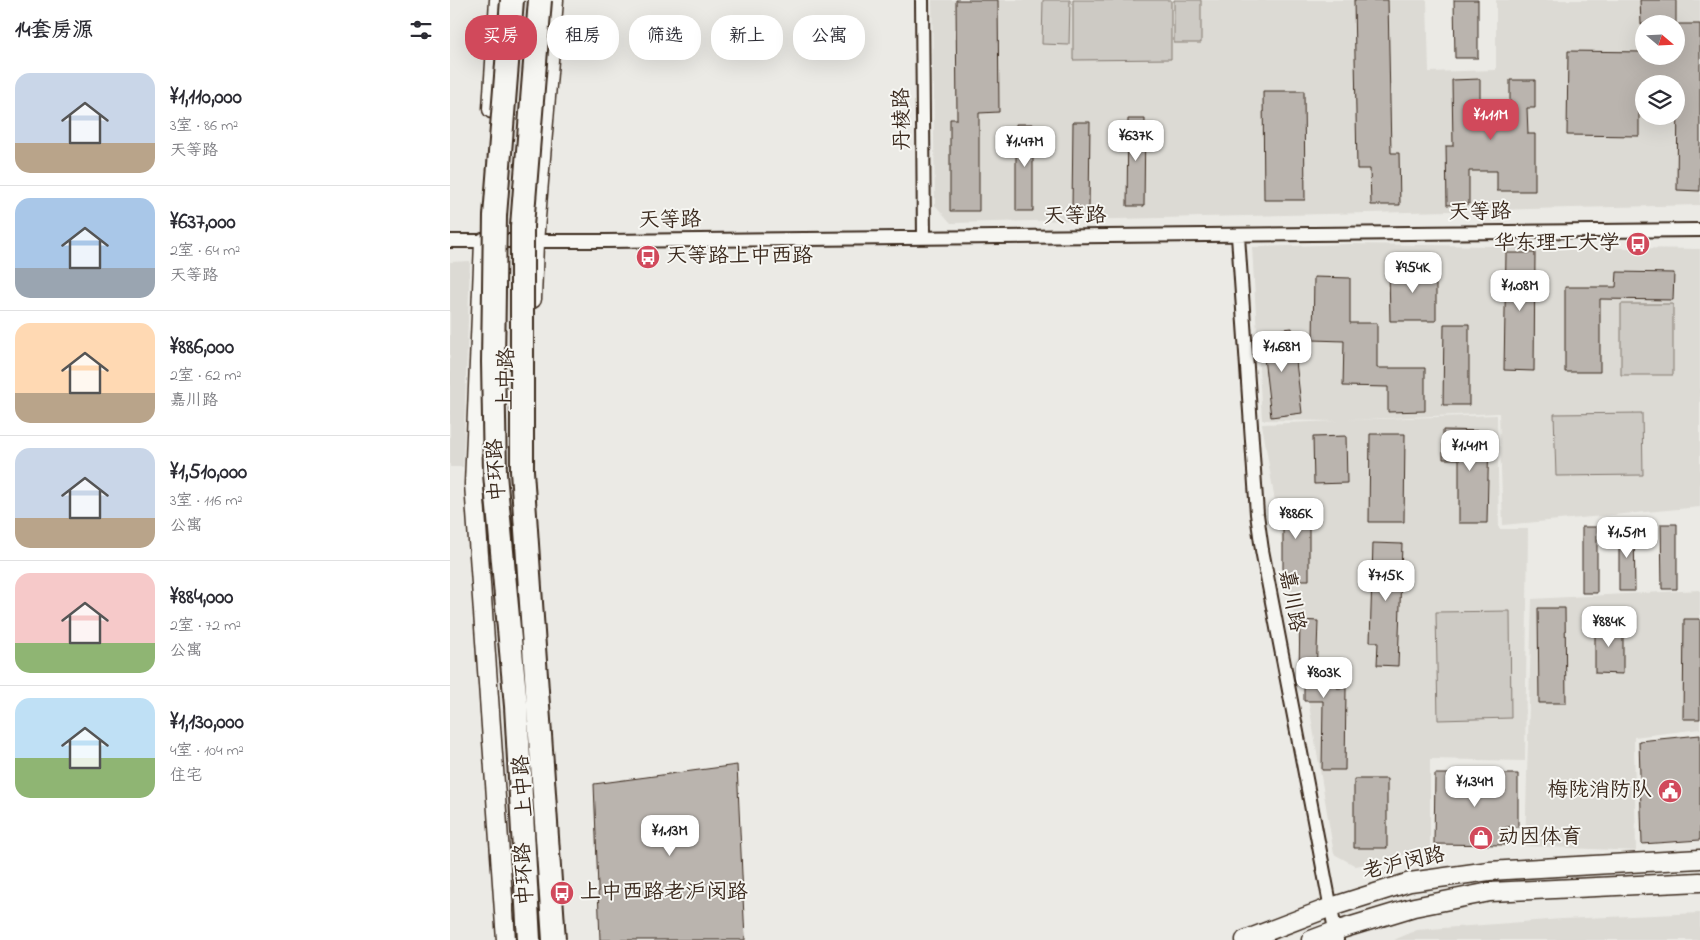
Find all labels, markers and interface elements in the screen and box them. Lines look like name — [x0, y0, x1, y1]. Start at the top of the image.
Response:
chip: 买房 — [465, 15, 537, 60]
chip: 租房 — [547, 15, 619, 60]
chip: 筛选 — [629, 15, 701, 60]
chip: 新上 — [711, 15, 783, 60]
chip: 公寓 — [793, 15, 865, 60]
north arrow — [1635, 15, 1685, 65]
map controls — [1635, 15, 1685, 125]
text: 14套房源 — [15, 16, 93, 46]
icon: filters — [407, 16, 435, 44]
button: layers — [1635, 75, 1685, 125]
text: ¥1,110,000 — [170, 83, 242, 113]
street label: 丹棱路 — [887, 87, 919, 151]
icon: home — [55, 93, 115, 153]
pin: ¥1.11M — [1450, 98, 1532, 141]
text: ¥1.11M — [1474, 103, 1508, 127]
text: 3室 · 86 m² — [170, 114, 238, 138]
pin: ¥637K — [1101, 120, 1171, 162]
text: ¥637K — [1119, 124, 1153, 148]
pin: ¥1.47M — [984, 126, 1066, 168]
text: ¥1.47M — [1006, 130, 1044, 154]
text: 天等路 — [170, 139, 218, 163]
street label: 天等路 — [1448, 197, 1512, 229]
street label: 天等路 — [1043, 201, 1107, 233]
street label: 天等路 — [638, 205, 702, 237]
text: ¥637,000 — [170, 208, 236, 238]
icon: home — [55, 218, 115, 278]
place label: 华东理工大学 — [1494, 229, 1620, 259]
bus stop icon: 华东理工大学 — [1625, 231, 1651, 257]
text: 2室 · 64 m² — [170, 239, 240, 263]
place label: 天等路上中西路 — [666, 242, 813, 272]
bus stop icon: 天等路上中西路 — [635, 244, 661, 270]
pin: ¥954K — [1378, 252, 1448, 294]
text: ¥954K — [1396, 256, 1430, 280]
text: 天等路 — [170, 264, 218, 288]
pin: ¥1.08M — [1479, 270, 1561, 312]
text: ¥1.08M — [1501, 274, 1539, 298]
pin: ¥1.68M — [1241, 330, 1323, 373]
text: ¥886,000 — [170, 333, 234, 363]
text: ¥1.68M — [1263, 335, 1301, 359]
icon: home — [55, 343, 115, 403]
street label: 上中路 — [491, 347, 523, 411]
text: 2室 · 62 m² — [170, 364, 242, 388]
text: 嘉川路 — [170, 389, 218, 413]
pin: ¥1.41M — [1429, 430, 1511, 472]
text: ¥1.41M — [1452, 434, 1488, 458]
street label: 中环路 — [480, 438, 514, 502]
text: ¥1,510,000 — [170, 458, 247, 488]
icon: home — [55, 468, 115, 528]
text: 3室 · 116 m² — [170, 489, 242, 513]
pin: ¥886K — [1261, 498, 1331, 540]
text: ¥886K — [1279, 502, 1313, 526]
text: 公寓 — [170, 514, 202, 538]
pin: ¥1.51M — [1586, 516, 1668, 559]
text: ¥1.51M — [1608, 521, 1646, 545]
pin: ¥715K — [1351, 560, 1421, 602]
text: ¥715K — [1369, 564, 1403, 588]
street label: 嘉川路 — [1270, 567, 1312, 635]
text: ¥884,000 — [170, 583, 233, 613]
icon: home — [55, 593, 115, 653]
pin: ¥884K — [1574, 606, 1644, 648]
text: ¥884K — [1593, 610, 1625, 634]
text: 2室 · 72 m² — [170, 614, 241, 638]
text: 公寓 — [170, 639, 202, 663]
pin: ¥803K — [1289, 656, 1359, 699]
text: ¥803K — [1307, 661, 1341, 685]
text: ¥1,130,000 — [170, 708, 244, 738]
icon: home — [55, 718, 115, 778]
text: 4室 · 104 m² — [170, 739, 244, 763]
street label: 上中路 — [507, 754, 541, 818]
text: 住宅 — [170, 764, 202, 788]
pin: ¥1.34M — [1434, 766, 1516, 808]
text: ¥1.34M — [1456, 770, 1494, 794]
place label: 梅陇消防队 — [1547, 776, 1652, 806]
public building icon: 梅陇消防队 — [1657, 778, 1683, 804]
pin: ¥1.13M — [629, 814, 711, 857]
text: ¥1.13M — [652, 819, 688, 843]
place label: 动因体育 — [1498, 823, 1582, 853]
shop icon: 动因体育 — [1468, 825, 1494, 851]
street label: 老沪闵路 — [1360, 840, 1448, 888]
street label: 中环路 — [508, 842, 542, 906]
place label: 上中西路老沪闵路 — [580, 878, 748, 908]
bus stop icon: 上中西路老沪闵路 — [549, 880, 575, 906]

